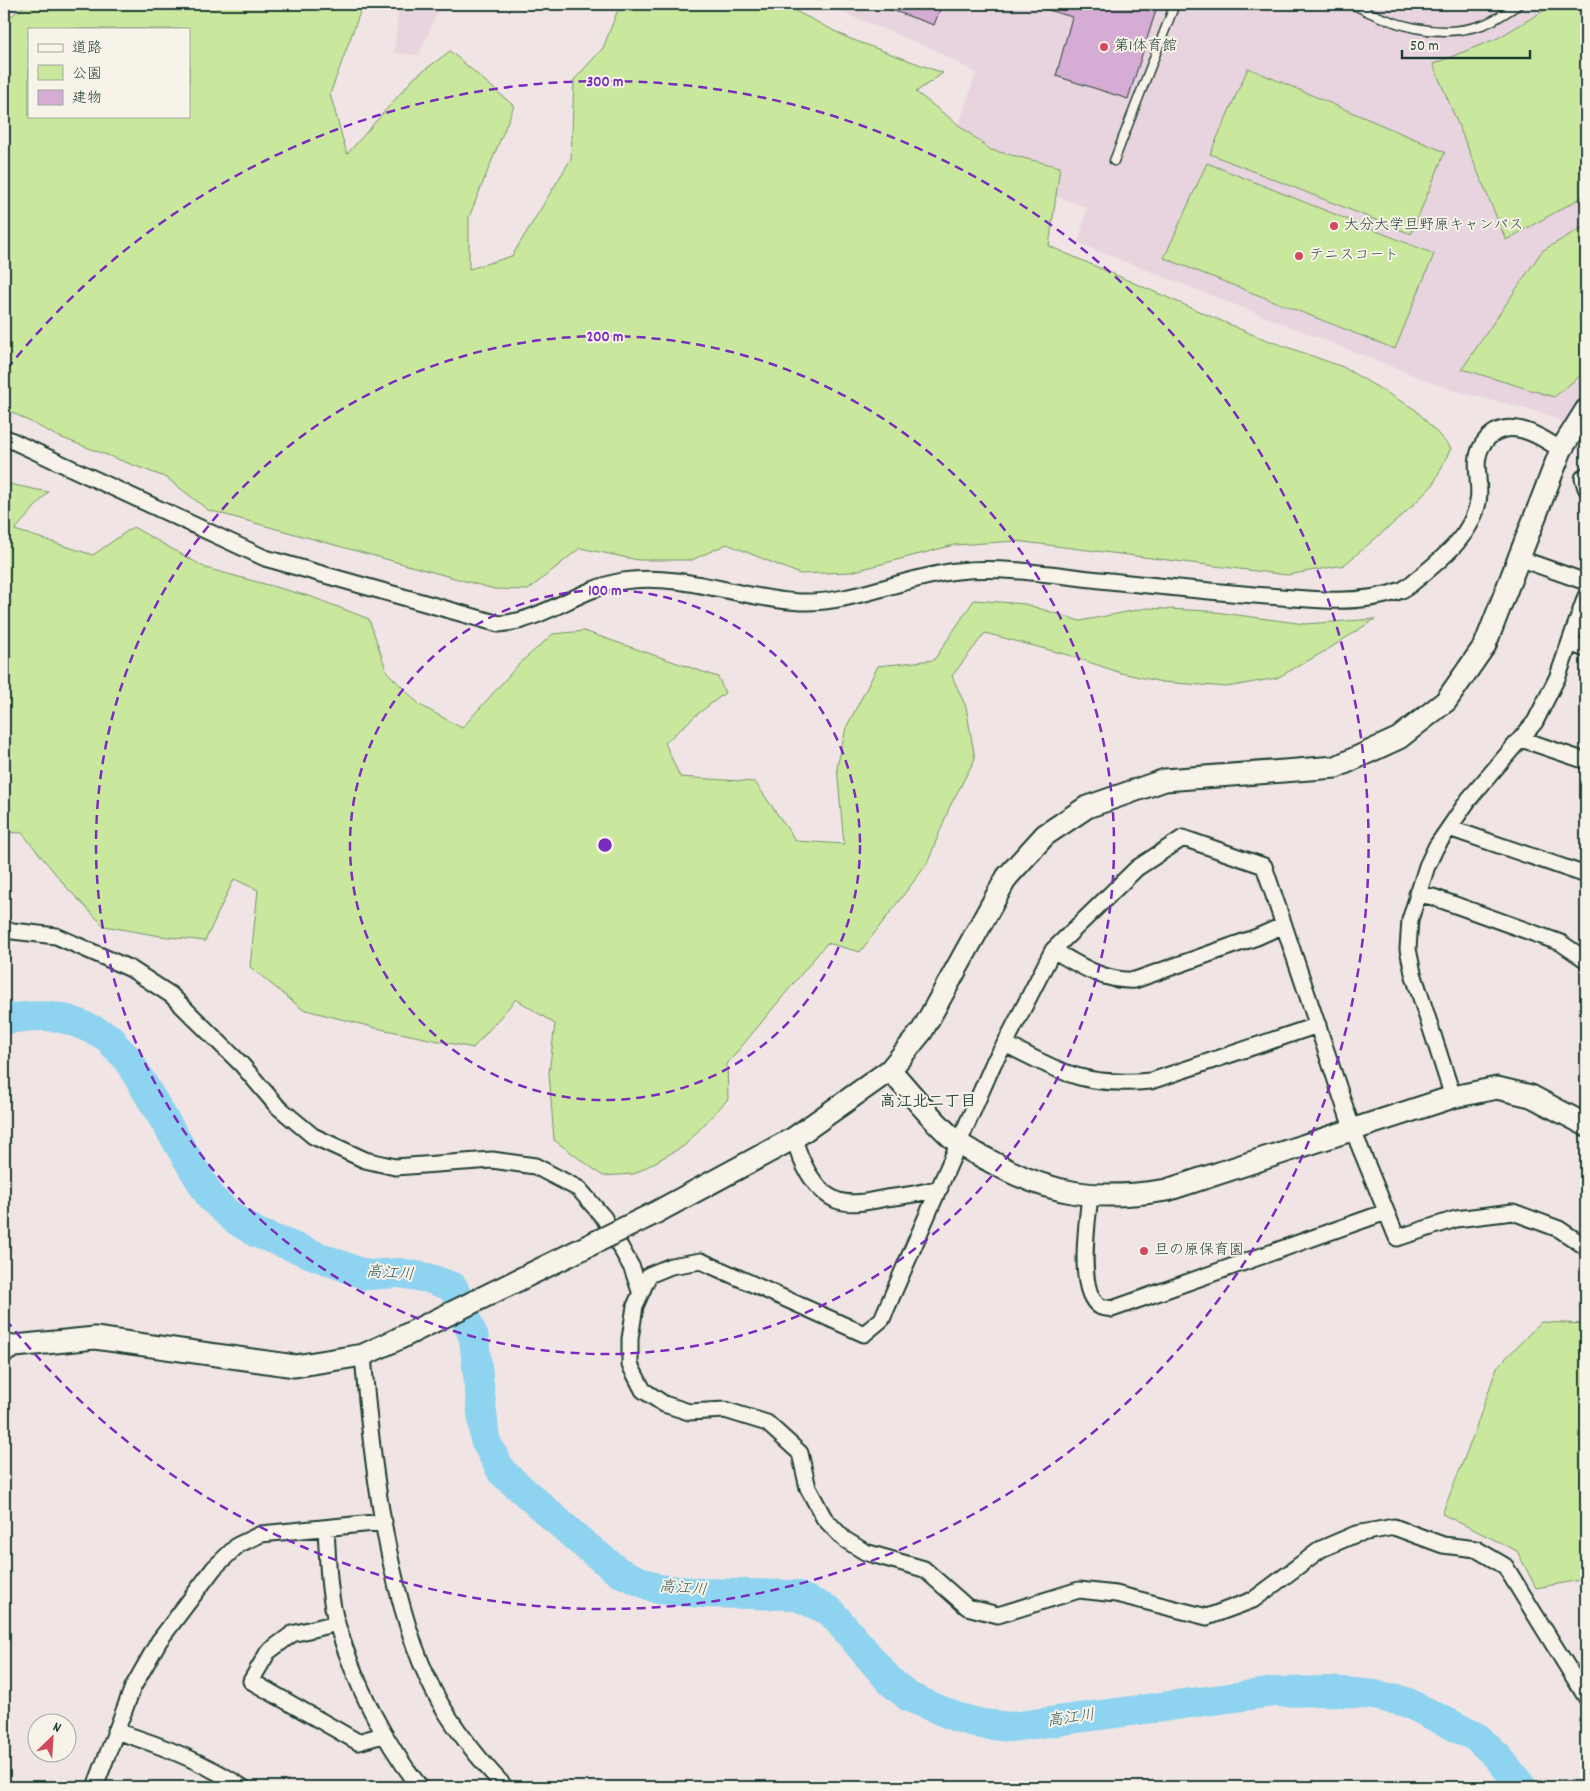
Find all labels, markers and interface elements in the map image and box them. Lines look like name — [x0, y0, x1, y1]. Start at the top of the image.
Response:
legend — [28, 28, 190, 118]
scale bar — [1402, 28, 1530, 60]
place label: 第1体育館 — [1114, 36, 1177, 58]
text: 50 m — [1410, 36, 1439, 58]
text: 道路 — [72, 38, 102, 60]
marker: 第1体育館 — [1098, 41, 1110, 53]
text: 公園 — [72, 64, 102, 86]
text: 300 m — [587, 72, 623, 94]
text: 建物 — [72, 88, 102, 110]
place label: 大分大学旦野原キャンパス — [1344, 215, 1523, 237]
marker: 大分大学旦野原キャンパス — [1328, 220, 1340, 232]
place label: テニスコート — [1309, 245, 1399, 267]
marker: テニスコート — [1293, 250, 1305, 262]
text: 200 m — [587, 327, 623, 349]
text: 100 m — [588, 581, 622, 603]
centre of rings — [596, 836, 614, 854]
district label: 高江北二丁目 — [880, 1091, 976, 1114]
place label: 旦の原保育園 — [1154, 1240, 1244, 1262]
marker: 旦の原保育園 — [1138, 1245, 1150, 1257]
water label: 高江川 — [365, 1261, 415, 1287]
water label: 高江川 — [658, 1575, 708, 1603]
water label: 高江川 — [1046, 1704, 1096, 1734]
north arrow — [28, 1714, 78, 1764]
text: N — [49, 1718, 64, 1739]

